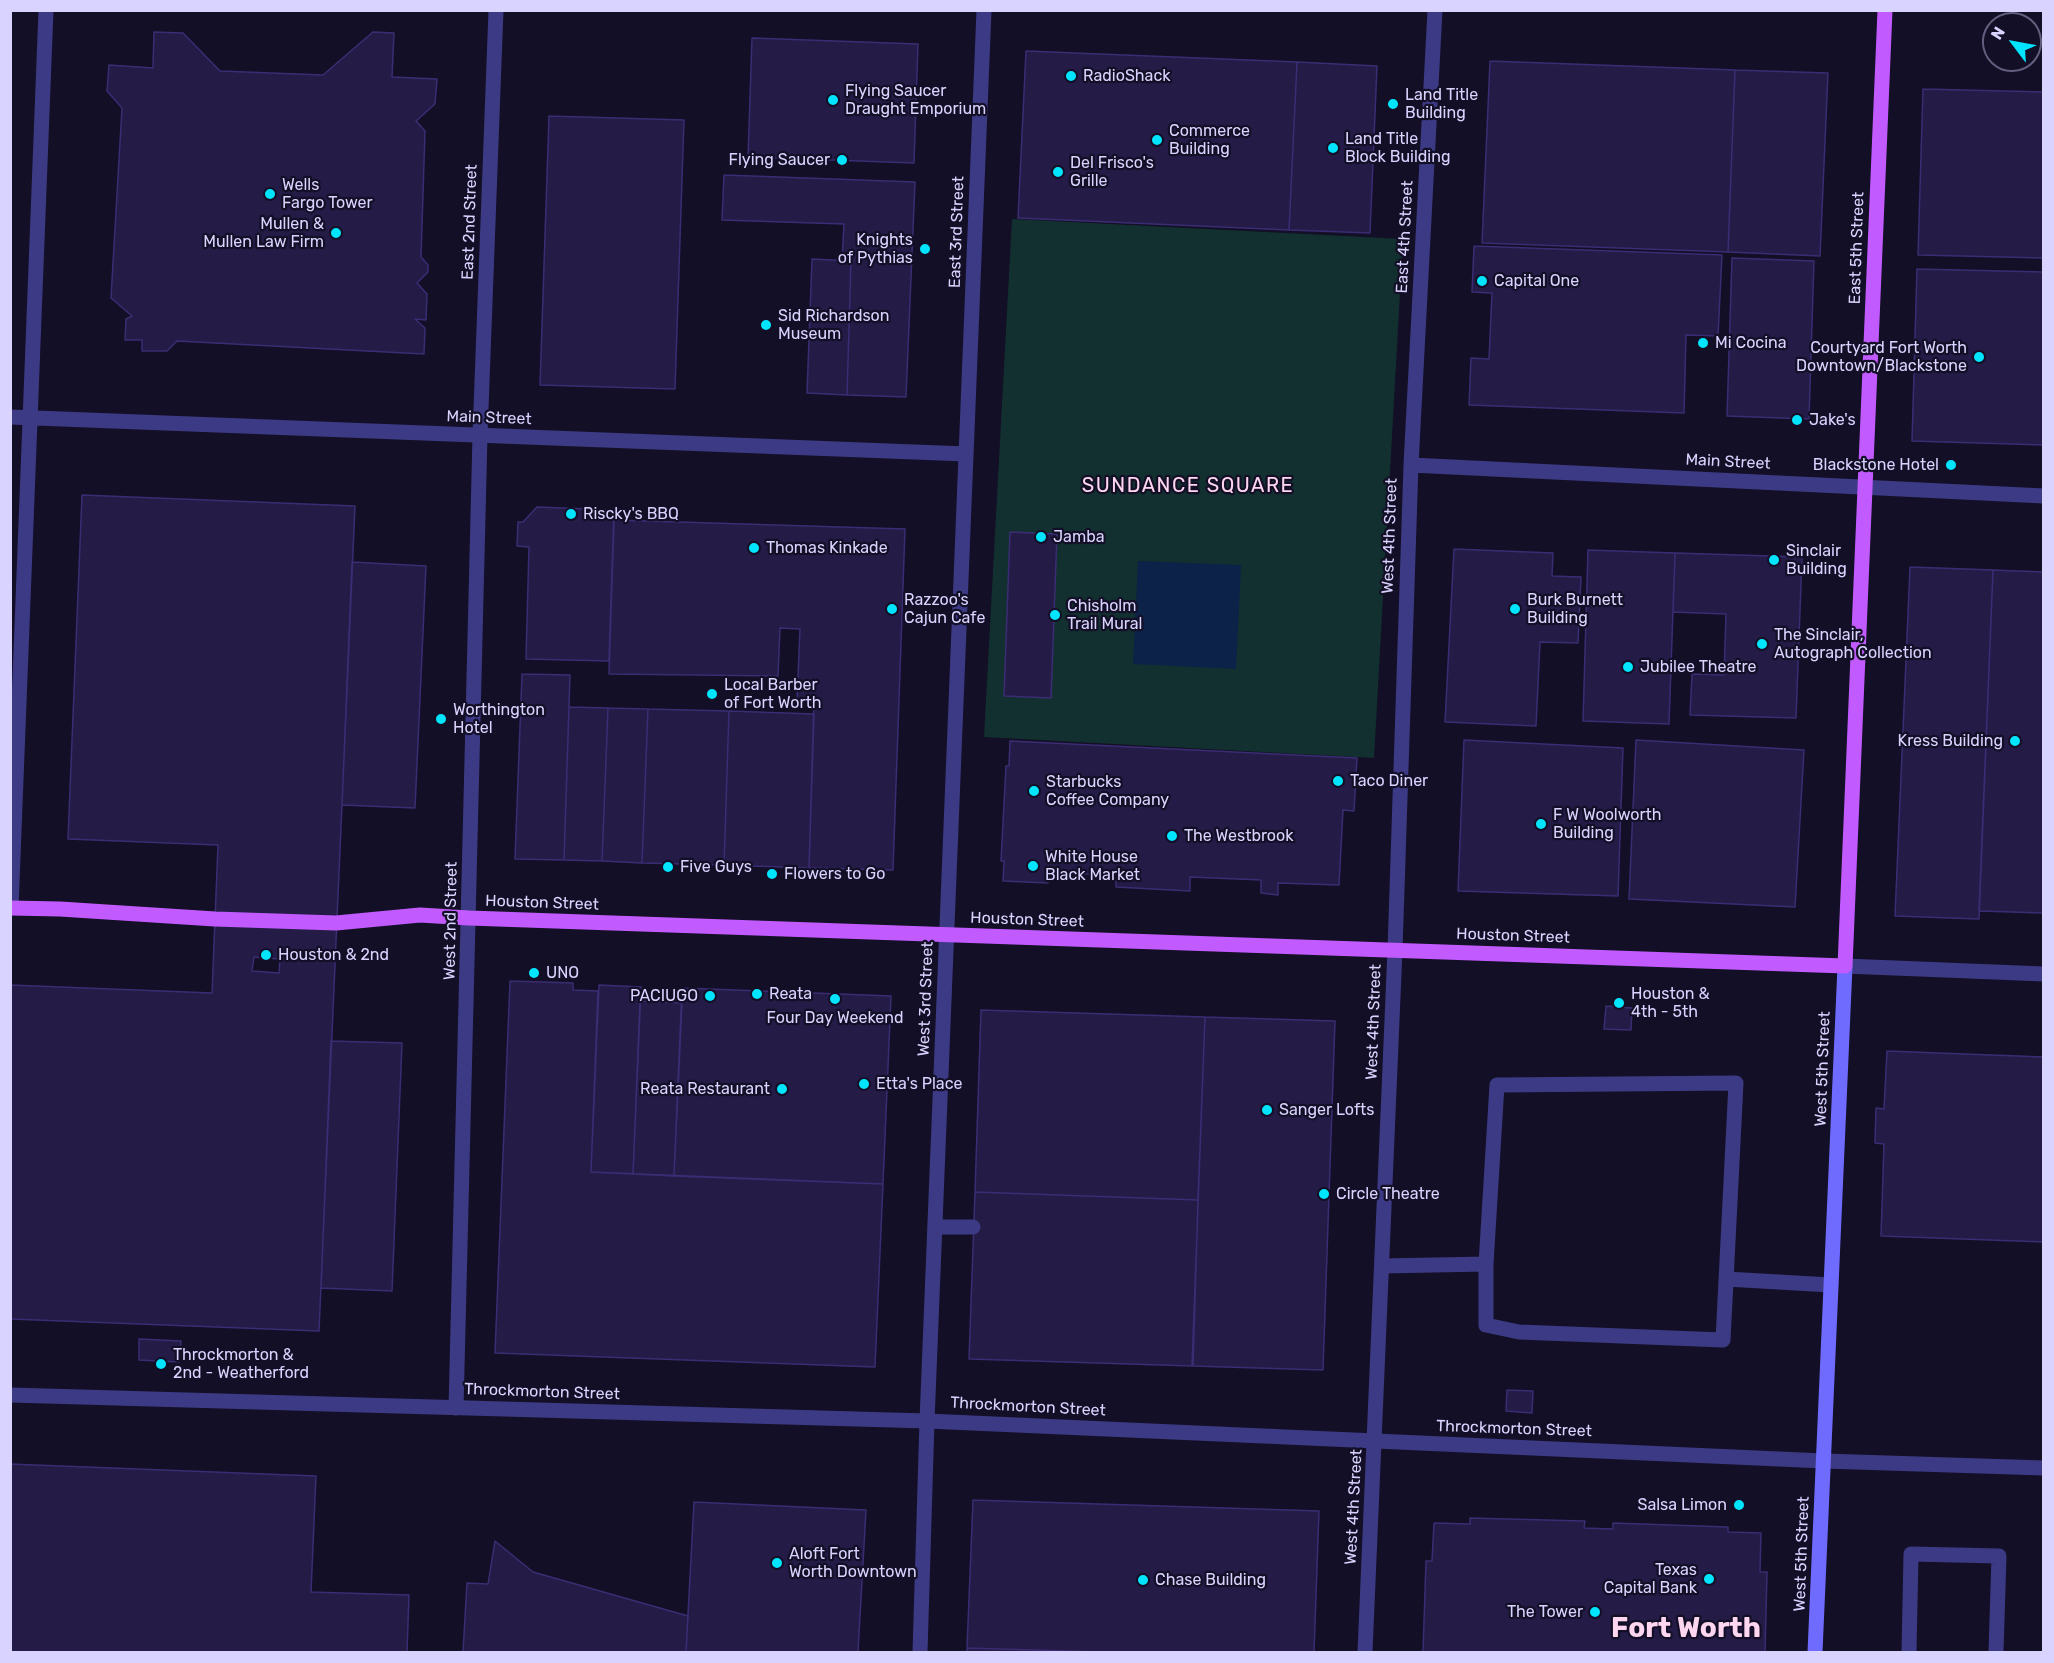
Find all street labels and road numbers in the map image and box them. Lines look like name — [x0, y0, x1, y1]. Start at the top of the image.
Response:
street label: East 2nd Street — [458, 164, 482, 280]
street label: East 3rd Street — [945, 176, 969, 288]
street label: East 4th Street — [1392, 180, 1418, 294]
street label: East 5th Street — [1845, 191, 1869, 305]
street label: Main Street — [446, 407, 532, 429]
street label: Main Street — [1685, 450, 1771, 474]
street label: West 4th Street — [1378, 478, 1402, 594]
street label: West 2nd Street — [440, 862, 462, 980]
street label: Houston Street — [485, 891, 599, 915]
street label: Houston Street — [970, 908, 1084, 932]
street label: Houston Street — [1456, 924, 1570, 948]
street label: West 3rd Street — [914, 941, 938, 1057]
street label: West 4th Street — [1362, 964, 1386, 1080]
street label: West 5th Street — [1811, 1011, 1835, 1127]
street label: Throckmorton Street — [464, 1380, 620, 1404]
street label: Throckmorton Street — [950, 1393, 1106, 1421]
street label: Throckmorton Street — [1436, 1417, 1592, 1441]
street label: West 4th Street — [1341, 1449, 1367, 1565]
street label: West 5th Street — [1790, 1496, 1814, 1612]

